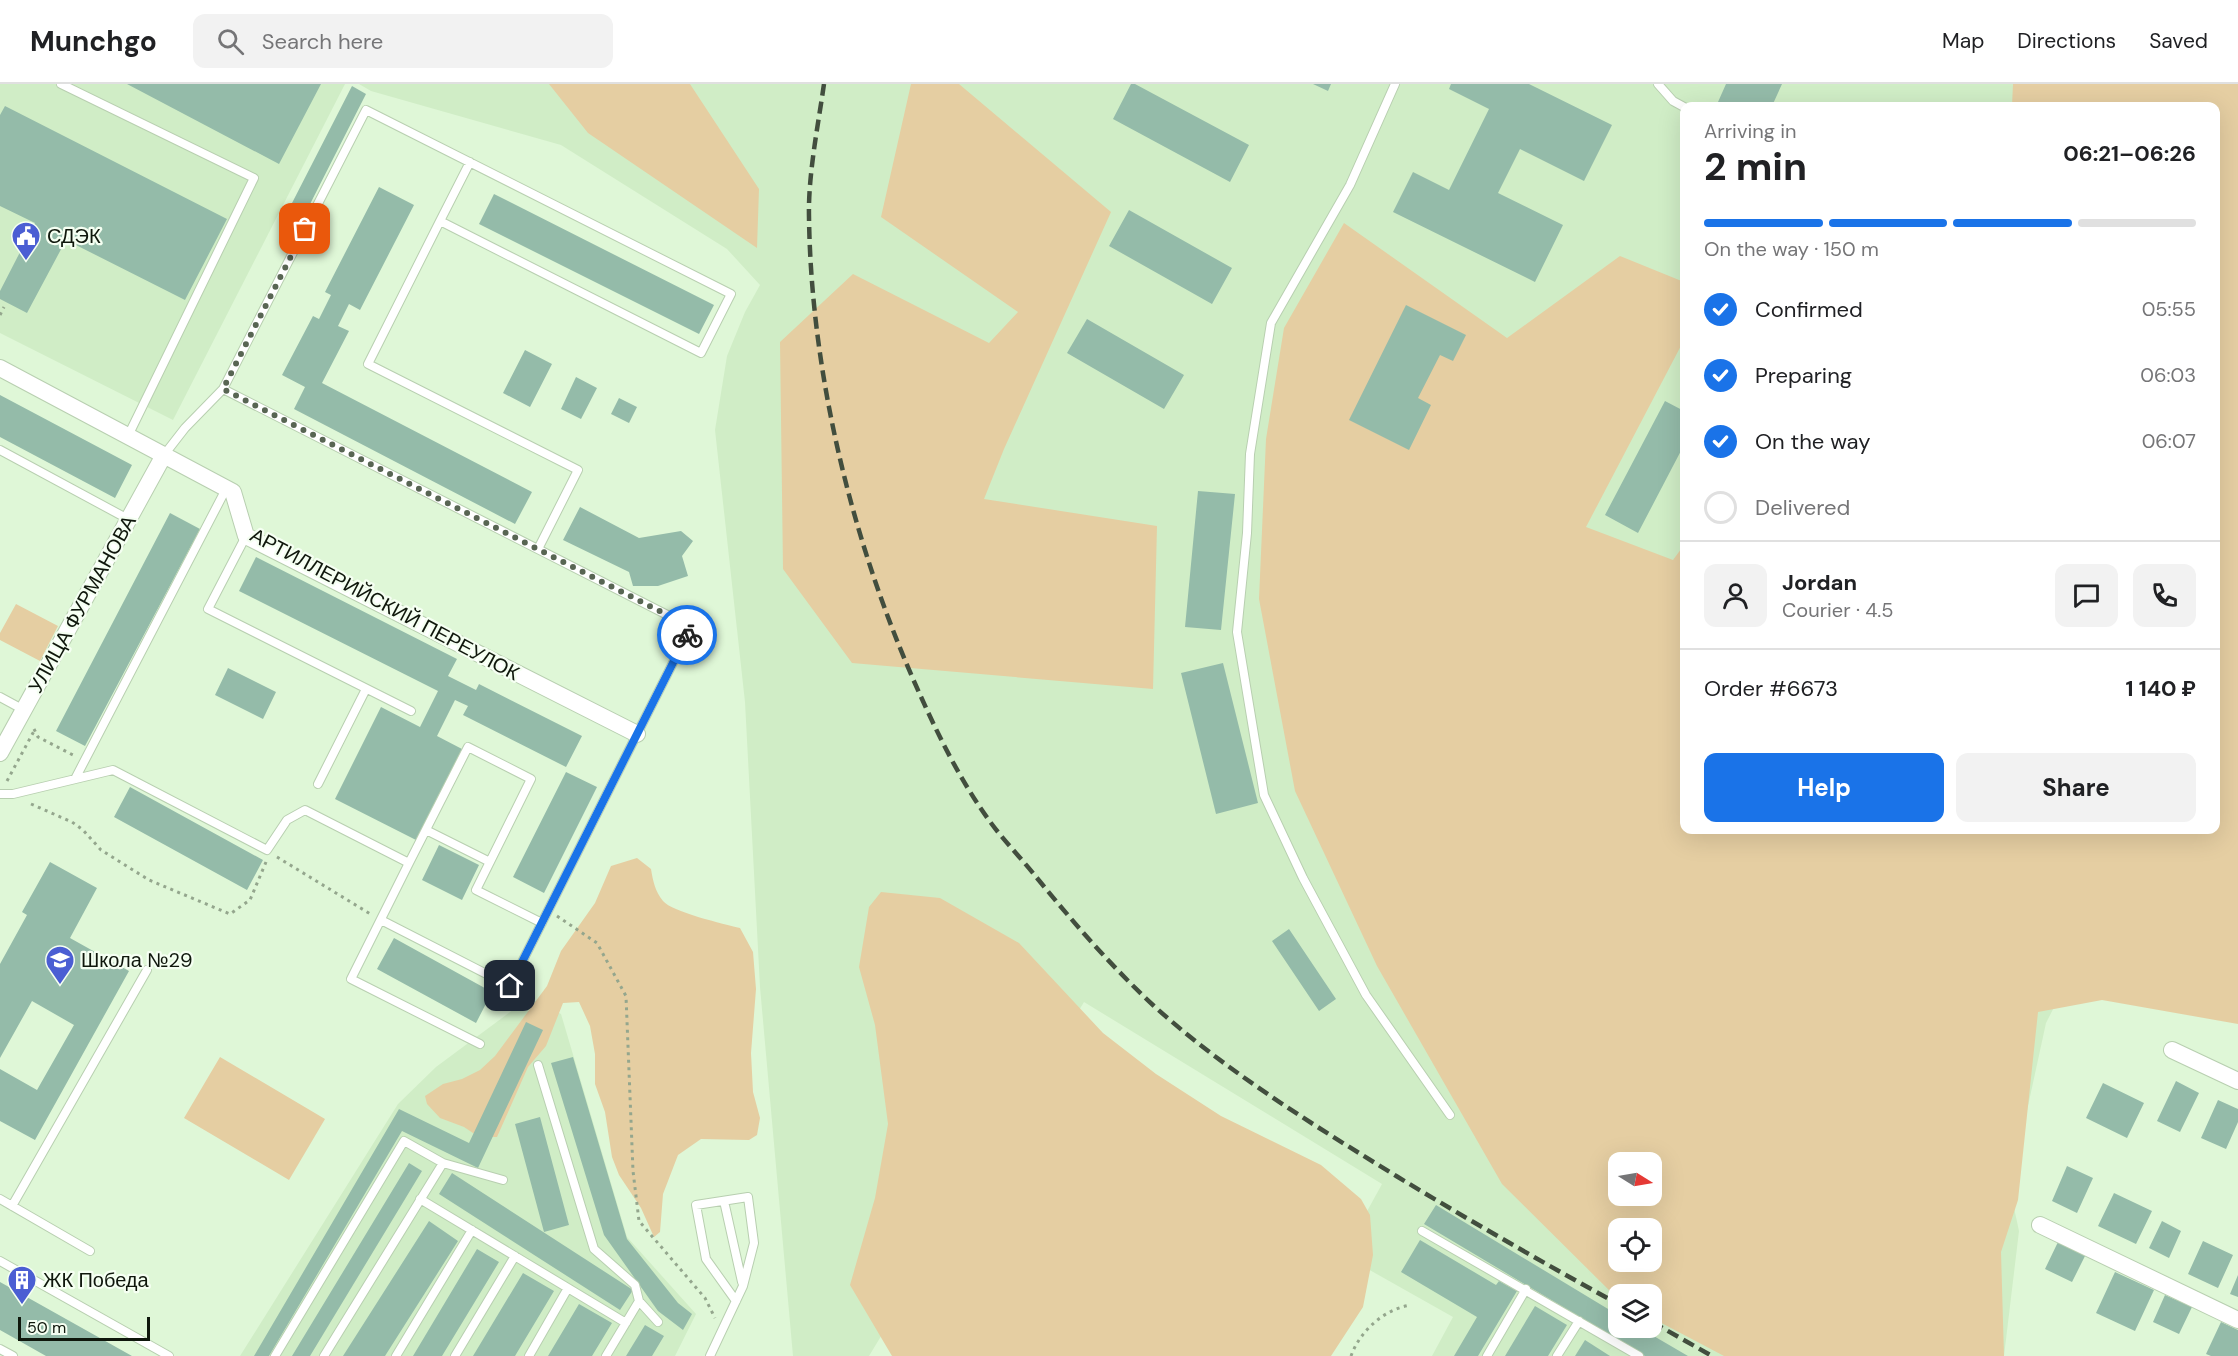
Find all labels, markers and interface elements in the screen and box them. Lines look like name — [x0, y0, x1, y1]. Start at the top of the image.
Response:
search box — [193, 14, 613, 68]
text: Munchgo — [30, 23, 157, 60]
icon: search — [214, 25, 247, 58]
text: Search here — [262, 27, 383, 56]
text: Map — [1942, 27, 1984, 55]
text: Directions — [2017, 27, 2116, 55]
text: Saved — [2149, 27, 2208, 55]
text: Arriving in — [1704, 118, 1796, 144]
text: 06:21–06:26 — [2063, 139, 2196, 168]
text: 2 min — [1704, 141, 1807, 192]
pin — [279, 203, 330, 254]
icon: bag — [288, 212, 321, 245]
public building icon: СДЭК — [10, 220, 42, 262]
place label: СДЭК — [47, 223, 101, 249]
text: On the way · 150 m — [1704, 236, 1879, 262]
icon: check — [1704, 293, 1737, 326]
text: Confirmed — [1755, 295, 1863, 324]
text: 05:55 — [2142, 296, 2196, 322]
icon: check — [1704, 359, 1737, 392]
text: Preparing — [1755, 361, 1852, 390]
text: 06:03 — [2140, 362, 2196, 388]
icon: check — [1704, 425, 1737, 458]
text: On the way — [1755, 427, 1870, 456]
text: 06:07 — [2142, 428, 2196, 454]
text: Delivered — [1755, 493, 1850, 522]
street label: УЛИЦА ФУРМАНОВА — [22, 510, 142, 697]
street label: АРТИЛЛЕРИЙСКИЙ ПЕРЕУЛОК — [246, 522, 524, 686]
button: person — [1704, 564, 1767, 627]
button: chat — [2055, 564, 2118, 627]
button: phone — [2133, 564, 2196, 627]
text: Jordan — [1782, 568, 1857, 597]
text: Courier · 4.5 — [1782, 597, 1894, 623]
courier — [657, 605, 717, 665]
icon: bike — [671, 619, 704, 652]
text: Order #6673 — [1704, 674, 1838, 703]
text: 1 140 ₽ — [2125, 674, 2196, 703]
button: Help — [1704, 753, 1944, 822]
button: Share — [1956, 753, 2196, 822]
school or university icon: Школа №29 — [44, 944, 76, 986]
place label: Школа №29 — [81, 947, 192, 973]
pin — [484, 960, 535, 1011]
icon: home — [493, 969, 526, 1002]
north arrow — [1608, 1152, 1662, 1206]
map controls — [1608, 1152, 1662, 1338]
button: locate — [1608, 1218, 1662, 1272]
building icon: ЖК Победа — [6, 1264, 38, 1306]
place label: ЖК Победа — [43, 1267, 150, 1293]
button: layers — [1608, 1284, 1662, 1338]
scale bar — [18, 1314, 150, 1342]
text: 50 m — [27, 1317, 66, 1338]

